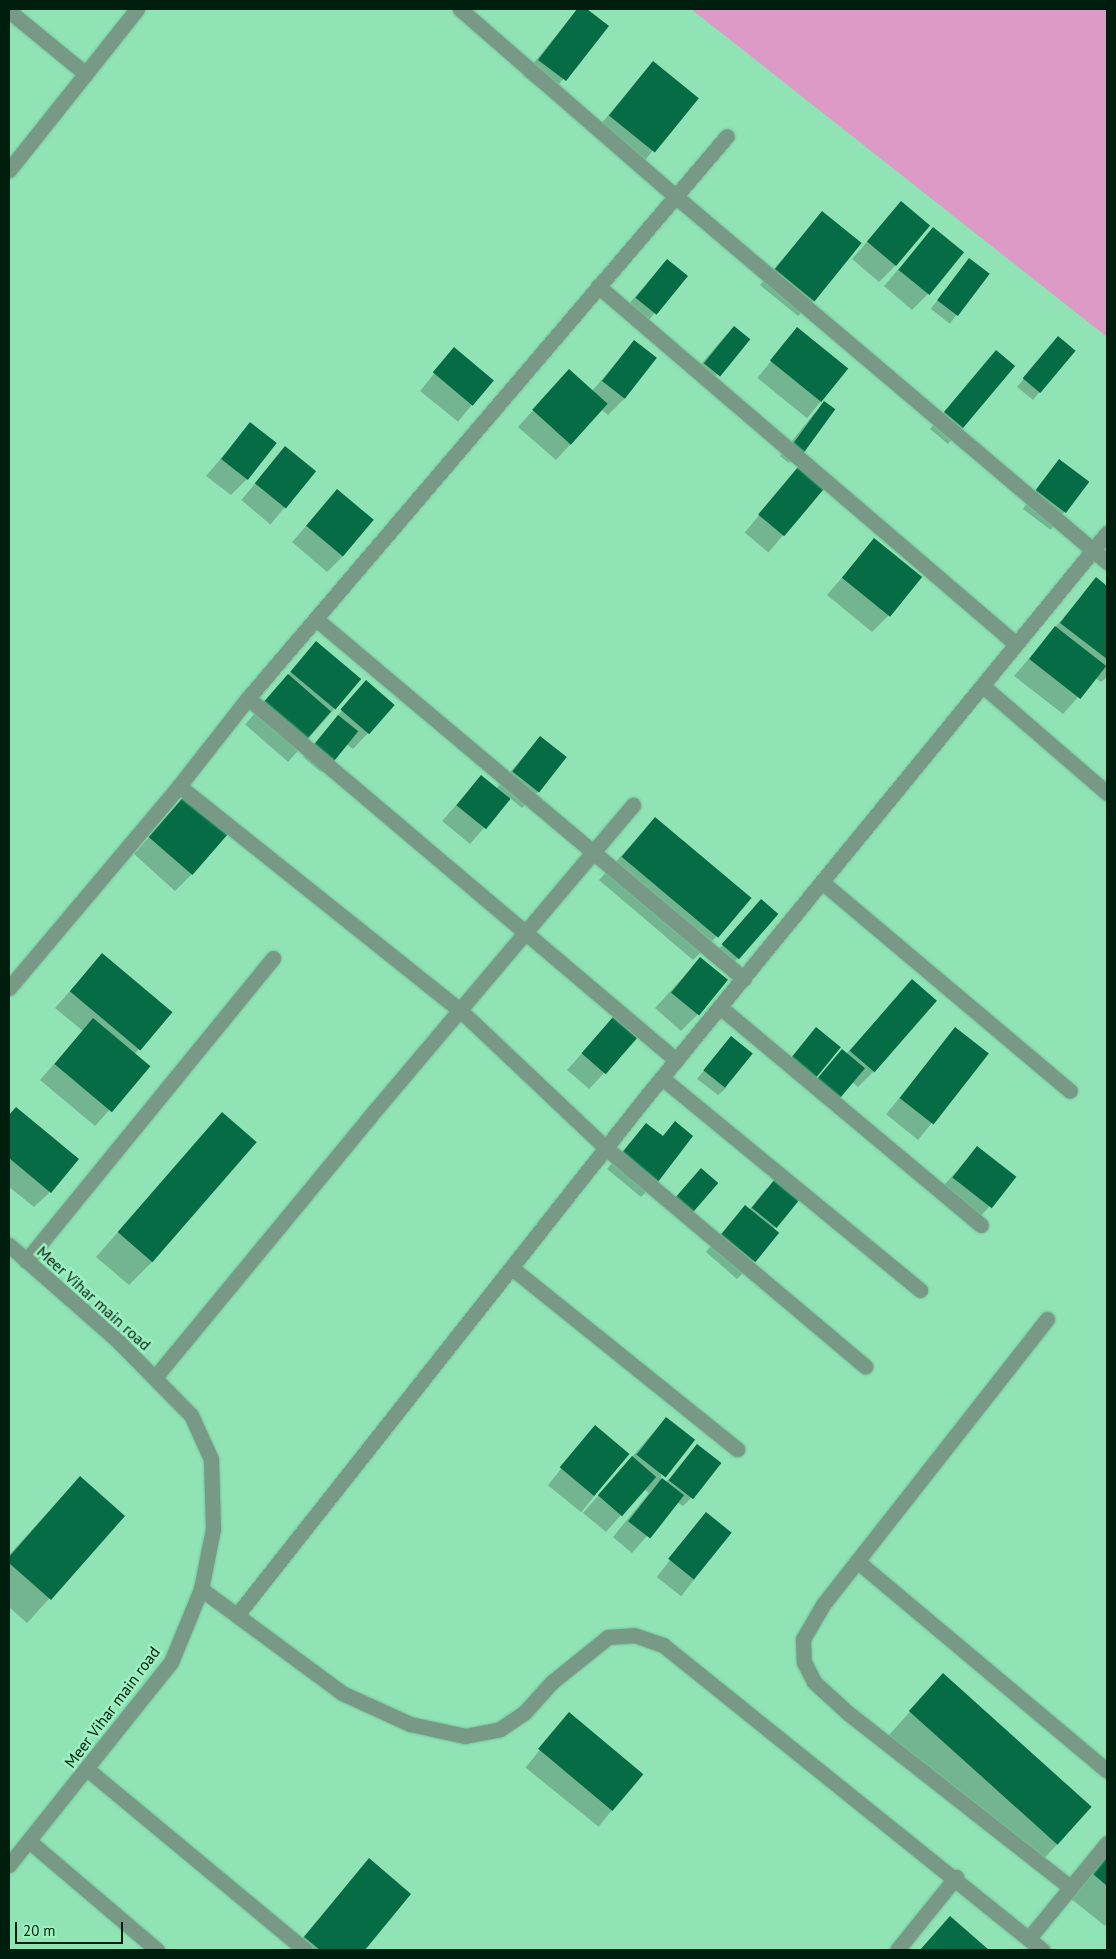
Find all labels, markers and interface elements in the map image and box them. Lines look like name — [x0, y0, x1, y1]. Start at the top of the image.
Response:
street label: Meer Vihar main road — [33, 1242, 155, 1354]
street label: Meer Vihar main road — [60, 1643, 164, 1771]
scale bar — [18, 1912, 125, 1944]
text: 20 m — [23, 1921, 56, 1940]

